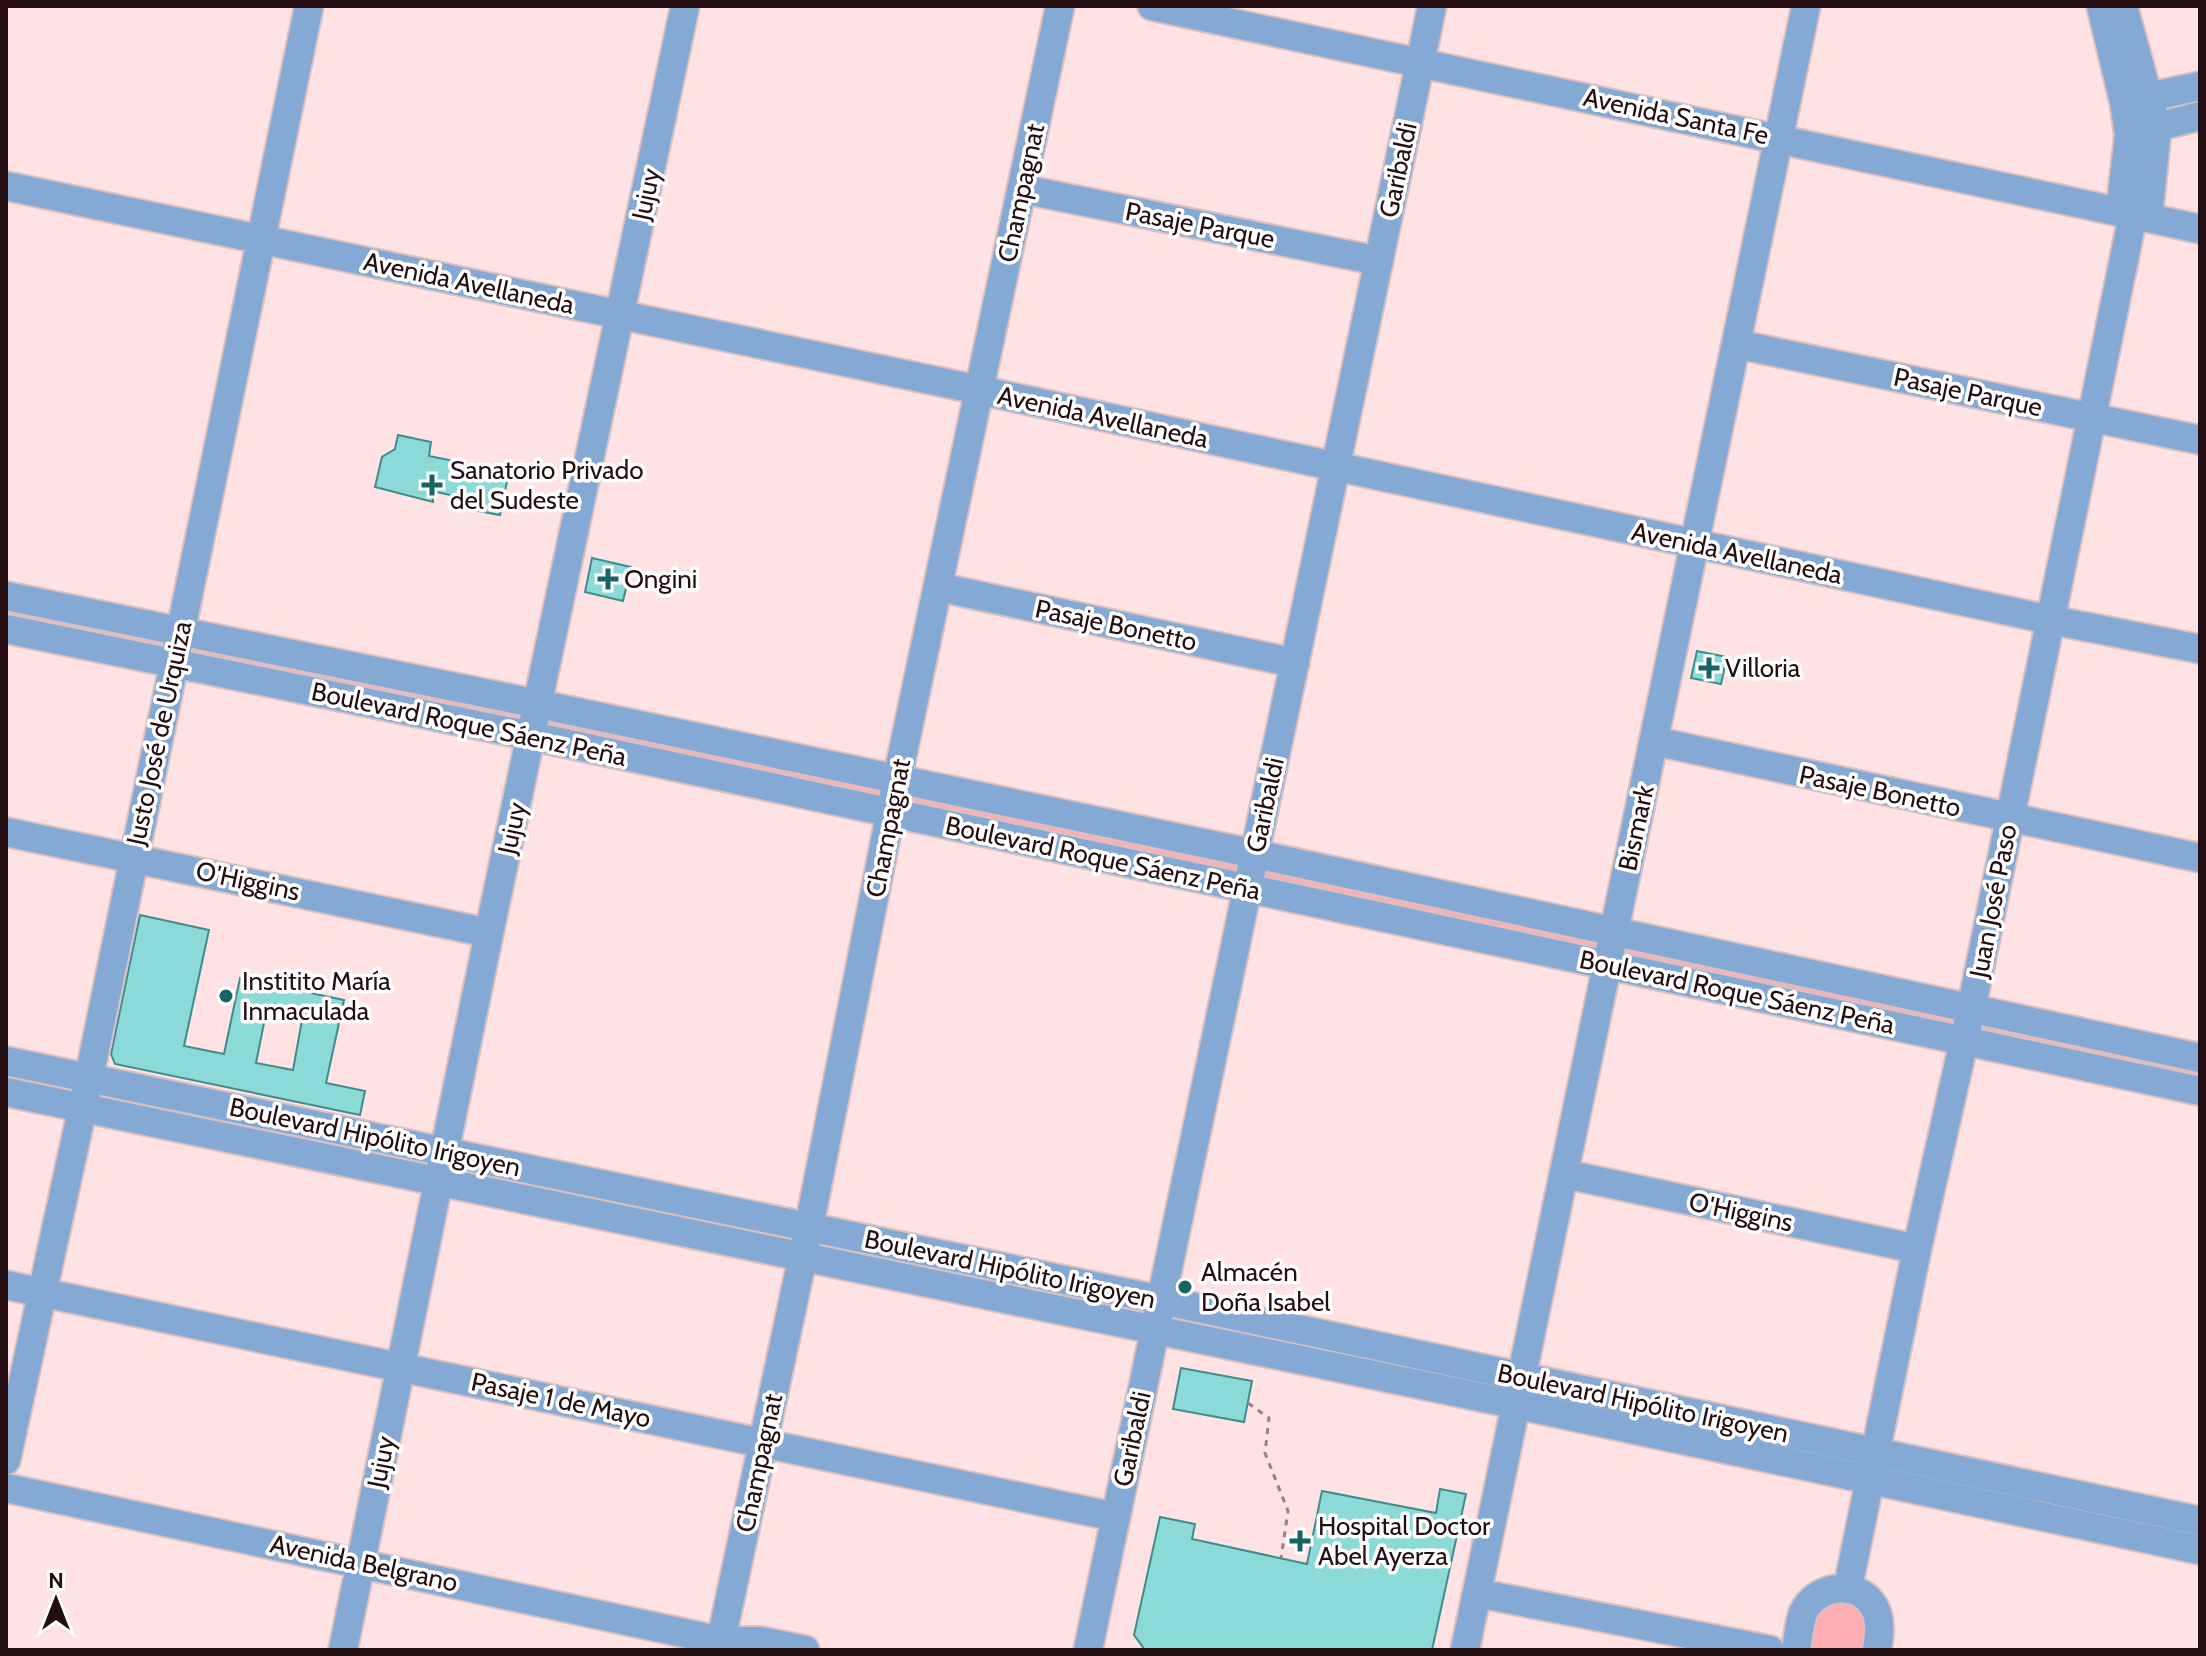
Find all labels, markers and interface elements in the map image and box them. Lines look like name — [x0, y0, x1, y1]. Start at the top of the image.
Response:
street label: Avenida Santa Fe — [1580, 81, 1772, 151]
street label: Garibaldi — [1372, 119, 1424, 221]
street label: Champagnat — [991, 121, 1051, 265]
street label: Jujuy — [625, 165, 667, 224]
street label: Pasaje Parque — [1123, 195, 1277, 255]
street label: Avenida Avellaneda — [361, 245, 578, 321]
street label: Pasaje Parque — [1891, 361, 2045, 423]
street label: Avenida Avellaneda — [995, 379, 1212, 455]
place label: Sanatorio Privado del Sudeste — [450, 454, 644, 516]
marker: Sanatorio Privado del Sudeste — [421, 474, 443, 496]
street label: Avenida Avellaneda — [1629, 515, 1846, 591]
place label: Ongini — [624, 563, 697, 595]
marker: Ongini — [599, 570, 617, 588]
street label: Pasaje Bonetto — [1032, 592, 1200, 658]
street label: Justo José de Urquiza — [119, 618, 198, 849]
place label: Villoria — [1725, 652, 1801, 684]
marker: Villoria — [1700, 659, 1718, 677]
street label: Boulevard Roque Sáenz Peña — [309, 675, 630, 773]
street label: Garibaldi — [1239, 754, 1291, 856]
street label: Champagnat — [859, 756, 917, 900]
street label: Pasaje Bonetto — [1796, 758, 1964, 824]
street label: Bismark — [1611, 782, 1661, 874]
street label: Jujuy — [491, 799, 533, 858]
street label: Boulevard Roque Sáenz Peña — [943, 809, 1264, 907]
street label: Juan José Paso — [1962, 822, 2024, 981]
street label: O'Higgins — [193, 854, 303, 908]
street label: Boulevard Roque Sáenz Peña — [1577, 943, 1898, 1041]
place label: Institito María Inmaculada — [242, 965, 391, 1027]
marker: Institito María Inmaculada — [217, 987, 235, 1005]
street label: Boulevard Hipólito Irigoyen — [227, 1091, 523, 1183]
street label: O'Higgins — [1686, 1185, 1796, 1239]
street label: Boulevard Hipólito Irigoyen — [862, 1223, 1158, 1315]
place label: Almacén Doña Isabel — [1201, 1256, 1330, 1318]
marker: Almacén Doña Isabel — [1176, 1278, 1194, 1296]
street label: Boulevard Hipólito Irigoyen — [1495, 1357, 1791, 1449]
street label: Pasaje 1 de Mayo — [468, 1365, 654, 1435]
street label: Garibaldi — [1106, 1388, 1158, 1490]
street label: Champagnat — [729, 1391, 789, 1535]
street label: Jujuy — [360, 1433, 402, 1492]
place label: Hospital Doctor Abel Ayerza — [1318, 1510, 1491, 1572]
street label: Avenida Belgrano — [267, 1527, 461, 1599]
marker: Hospital Doctor Abel Ayerza — [1289, 1530, 1311, 1552]
north arrow — [16, 1560, 96, 1640]
text: N — [48, 1567, 64, 1594]

